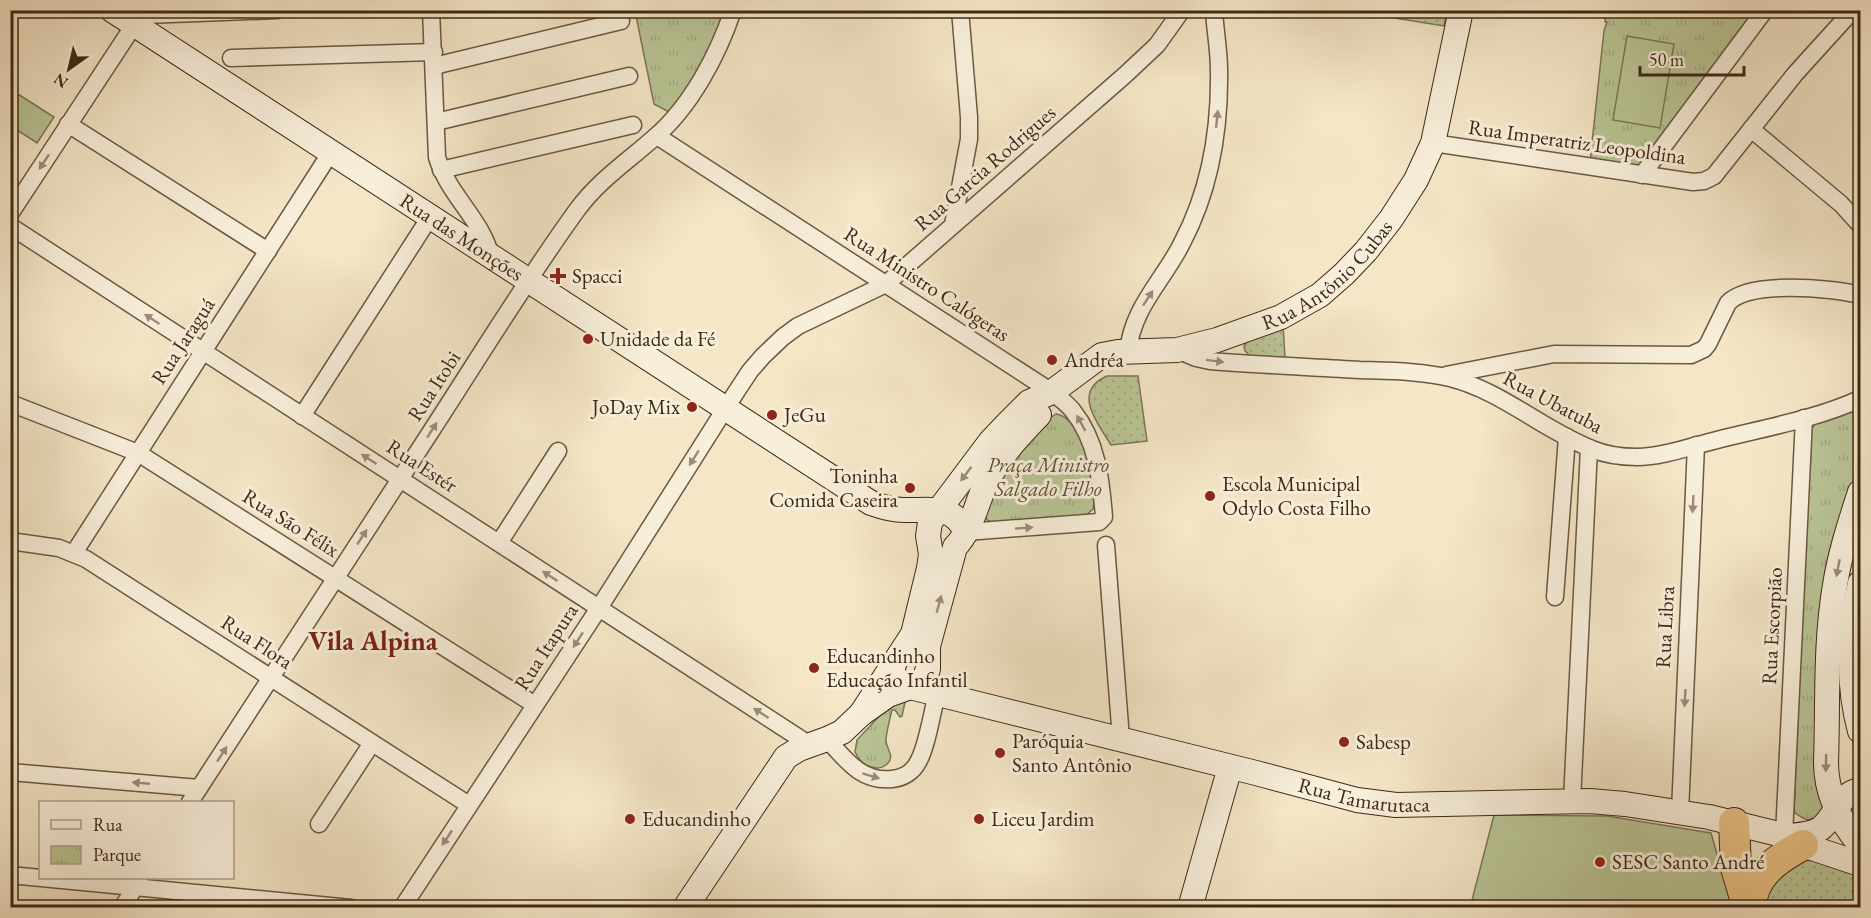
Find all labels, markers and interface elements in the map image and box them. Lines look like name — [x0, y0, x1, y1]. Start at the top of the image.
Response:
north arrow — [39, 39, 99, 99]
scale bar — [1640, 39, 1744, 77]
text: 50 m — [1649, 48, 1684, 71]
text: N — [50, 69, 72, 93]
street label: Rua Garcia Rodrigues — [908, 99, 1061, 237]
one-way arrow — [1212, 109, 1222, 128]
street label: Rua Imperatriz Leopoldina — [1467, 113, 1688, 170]
one-way arrow — [39, 153, 50, 170]
street label: Rua das Monções — [395, 187, 529, 287]
street label: Rua Antônio Cubas — [1258, 214, 1398, 336]
street label: Rua Ministro Calógeras — [839, 220, 1015, 347]
place label: Spacci — [572, 262, 622, 289]
marker: Spacci — [549, 267, 567, 285]
one-way arrow — [1142, 291, 1154, 307]
street label: Rua Jaraguá — [145, 292, 221, 389]
one-way arrow — [144, 313, 160, 324]
place label: Unidade da Fé — [600, 325, 715, 352]
marker: Unidade da Fé — [581, 332, 595, 346]
street label: Rua Itobi — [401, 345, 466, 426]
place label: Andréa — [1063, 346, 1124, 373]
marker: Andréa — [1045, 353, 1059, 367]
one-way arrow — [1205, 356, 1224, 365]
street label: Rua Ubatuba — [1499, 364, 1608, 439]
place label: JoDay Mix — [590, 393, 680, 420]
marker: JoDay Mix — [685, 400, 699, 414]
place label: JeGu — [782, 401, 826, 428]
marker: JeGu — [765, 408, 779, 422]
one-way arrow — [1076, 415, 1086, 432]
one-way arrow — [426, 422, 437, 438]
street label: Rua Estér — [382, 433, 463, 498]
one-way arrow — [689, 450, 700, 466]
park label: Praça Ministro Salgado Filho — [987, 451, 1109, 502]
one-way arrow — [360, 453, 377, 464]
place label: Toninha Comida Caseira — [769, 462, 899, 513]
one-way arrow — [960, 466, 972, 482]
place label: Escola Municipal Odylo Costa Filho — [1222, 470, 1371, 521]
marker: Toninha Comida Caseira — [903, 481, 917, 495]
street label: Rua São Félix — [238, 482, 345, 563]
marker: Escola Municipal Odylo Costa Filho — [1203, 489, 1217, 503]
one-way arrow — [1689, 494, 1698, 513]
one-way arrow — [1014, 523, 1033, 533]
one-way arrow — [357, 529, 368, 545]
one-way arrow — [1833, 559, 1842, 578]
street label: Rua Escorpião — [1755, 567, 1788, 685]
one-way arrow — [542, 570, 558, 581]
street label: Rua Libra — [1649, 585, 1680, 669]
one-way arrow — [935, 595, 944, 613]
street label: Rua Itapura — [508, 598, 584, 695]
street label: Rua Flora — [216, 608, 299, 675]
district label: Vila Alpina — [308, 623, 438, 658]
one-way arrow — [572, 632, 583, 648]
place label: Educandinho Educação Infantil — [826, 642, 967, 693]
marker: Educandinho Educação Infantil — [807, 661, 821, 675]
one-way arrow — [1680, 689, 1689, 708]
one-way arrow — [753, 708, 769, 719]
place label: Paróquia Santo Antônio — [1012, 727, 1132, 778]
place label: Sabesp — [1356, 728, 1411, 755]
marker: Sabesp — [1337, 735, 1351, 749]
one-way arrow — [216, 746, 228, 762]
marker: Paróquia Santo Antônio — [993, 746, 1007, 760]
one-way arrow — [1821, 753, 1831, 772]
street label: Rua Tamarutaca — [1295, 771, 1431, 818]
one-way arrow — [862, 772, 880, 781]
one-way arrow — [131, 778, 150, 788]
legend — [39, 801, 234, 879]
place label: Educandinho — [642, 805, 751, 832]
place label: Liceu Jardim — [991, 805, 1095, 832]
marker: Educandinho — [623, 812, 637, 826]
marker: Liceu Jardim — [972, 812, 986, 826]
text: Rua — [93, 813, 123, 836]
one-way arrow — [442, 830, 453, 846]
text: Parque — [93, 843, 141, 866]
place label: SESC Santo André — [1612, 848, 1764, 875]
marker: SESC Santo André — [1593, 855, 1607, 869]

